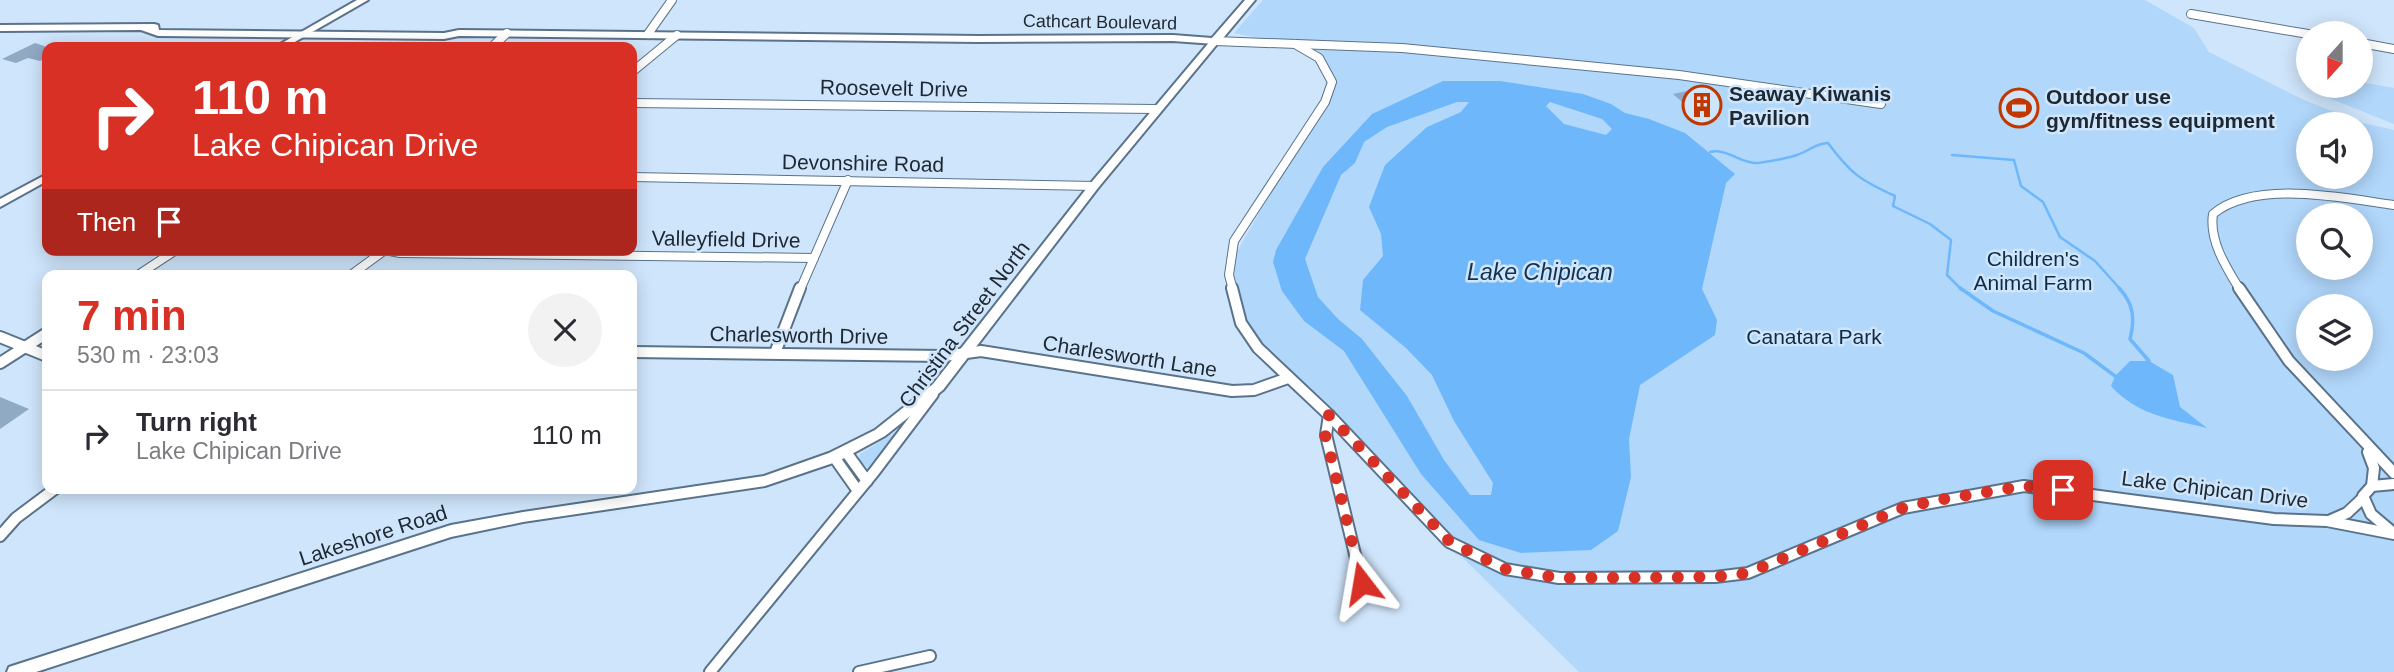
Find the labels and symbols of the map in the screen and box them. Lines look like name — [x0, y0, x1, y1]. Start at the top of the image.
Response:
street label: Cathcart Boulevard — [1023, 11, 1177, 33]
north arrow — [2296, 21, 2373, 98]
street label: Roosevelt Drive — [820, 75, 968, 101]
place label: Seaway Kiwanis Pavilion — [1729, 82, 1891, 129]
building icon: Seaway Kiwanis Pavilion — [1681, 84, 1723, 126]
place label: Outdoor use gym/fitness equipment — [2046, 85, 2275, 132]
sports icon: Outdoor use gym/fitness equipment — [1998, 87, 2040, 129]
street label: Devonshire Road — [782, 150, 944, 176]
street label: Valleyfield Drive — [651, 226, 801, 252]
street label: Christina Street North — [894, 236, 1034, 412]
park label: Children's Animal Farm — [1973, 247, 2093, 294]
water label: Lake Chipican — [1467, 259, 1613, 285]
street label: Charlesworth Drive — [710, 322, 888, 348]
park label: Canatara Park — [1746, 325, 1882, 348]
street label: Charlesworth Lane — [1041, 331, 1219, 381]
pin — [2033, 460, 2093, 520]
street label: Lake Chipican Drive — [2120, 466, 2310, 512]
street label: Lakeshore Road — [296, 500, 450, 570]
position arrow — [1325, 546, 1399, 620]

